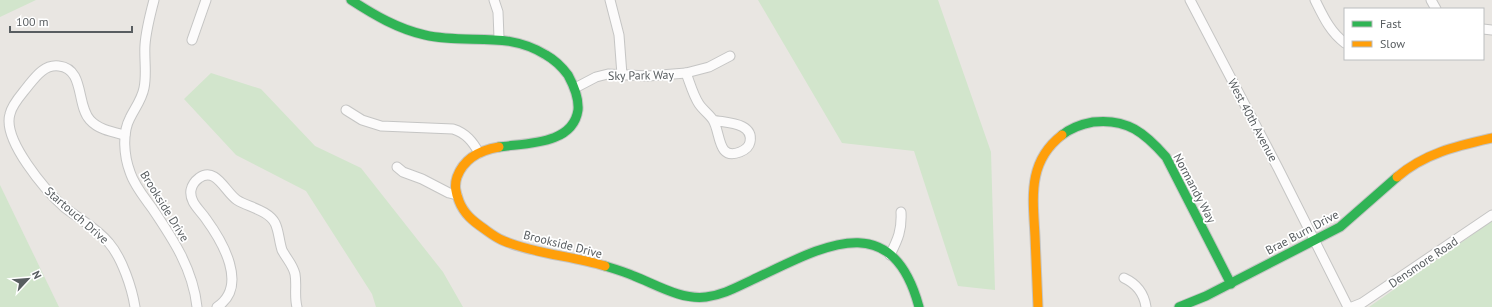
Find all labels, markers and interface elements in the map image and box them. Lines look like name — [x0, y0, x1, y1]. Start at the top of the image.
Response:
scale bar — [10, 8, 132, 34]
legend — [1344, 8, 1484, 60]
text: 100 m — [16, 14, 49, 29]
text: Fast — [1380, 16, 1401, 31]
text: Slow — [1380, 36, 1405, 51]
street label: Sky Park Way — [608, 67, 675, 83]
street label: West 40th Avenue — [1225, 76, 1281, 164]
street label: Normandy Way — [1170, 151, 1220, 226]
street label: Brookside Drive — [137, 168, 193, 244]
street label: Startouch Drive — [42, 183, 112, 247]
street label: Brae Burn Drive — [1263, 206, 1341, 258]
street label: Brookside Drive — [522, 227, 604, 261]
street label: Densmore Road — [1385, 233, 1461, 291]
north arrow — [8, 259, 48, 299]
text: N — [29, 268, 45, 281]

